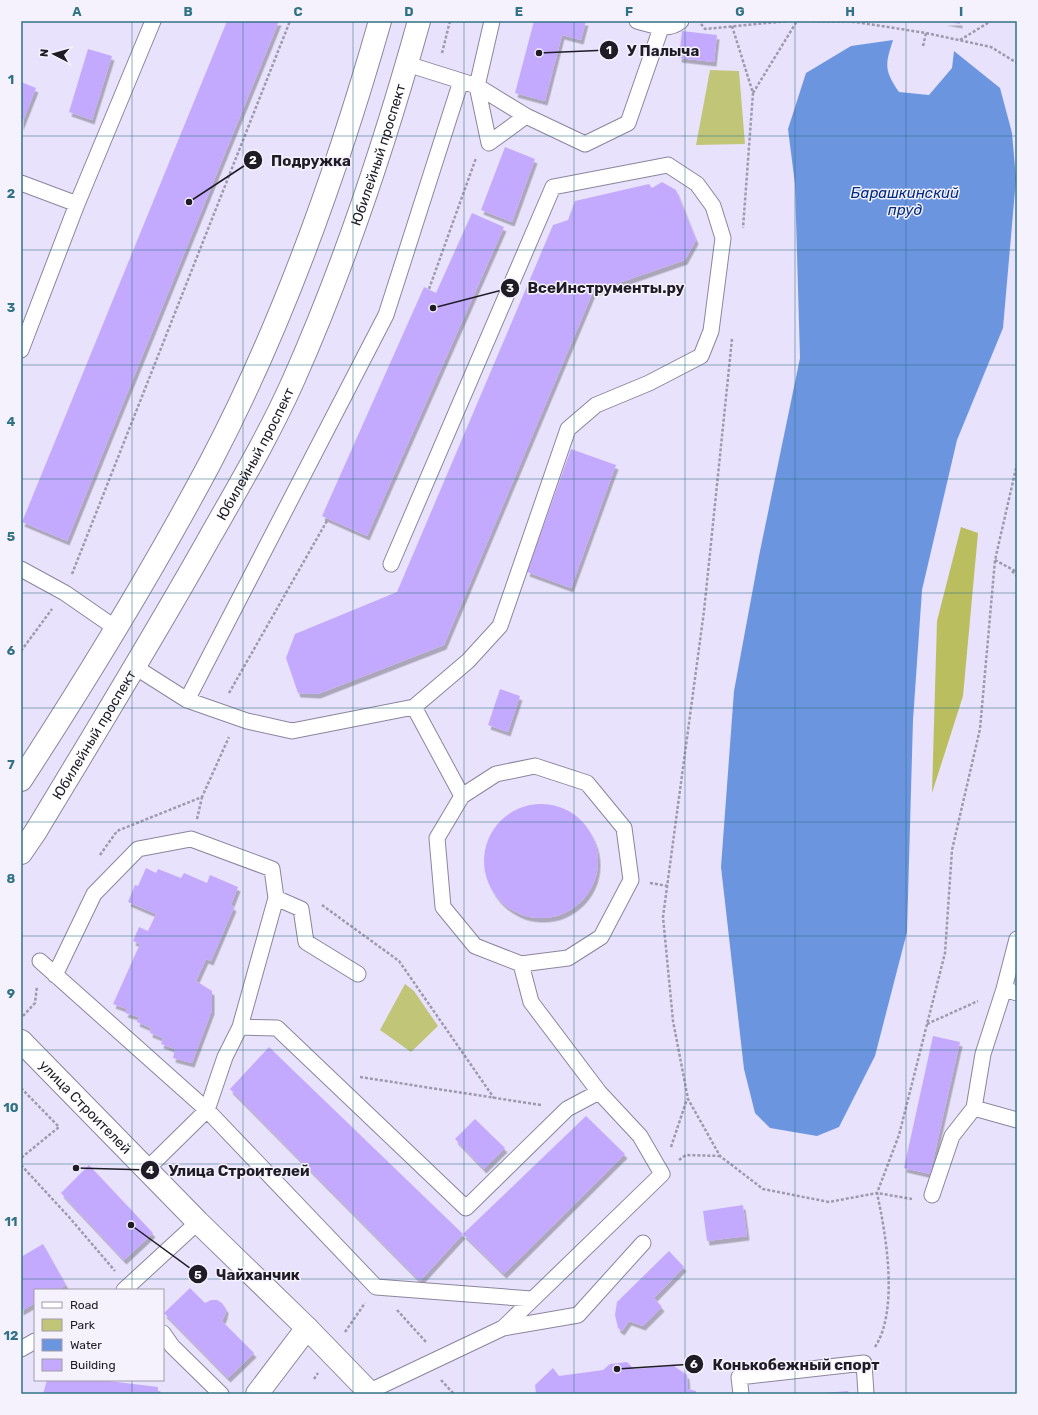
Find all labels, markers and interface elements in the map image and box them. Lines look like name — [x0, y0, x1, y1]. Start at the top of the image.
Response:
text: A — [72, 4, 82, 19]
text: B — [183, 4, 193, 19]
text: C — [293, 4, 303, 19]
text: D — [404, 4, 414, 19]
text: E — [515, 4, 523, 19]
text: F — [625, 4, 633, 19]
text: G — [735, 4, 745, 19]
text: H — [845, 4, 855, 19]
text: I — [959, 4, 963, 19]
north arrow — [34, 34, 74, 74]
callout: У Палыча — [599, 37, 708, 64]
text: У Палыча — [627, 42, 699, 60]
text: 1 — [606, 43, 612, 57]
text: N — [38, 48, 51, 58]
text: 1 — [8, 72, 14, 87]
street label: Юбилейный проспект — [347, 82, 409, 228]
callout: Подружка — [243, 147, 359, 174]
text: Подружка — [271, 152, 351, 170]
text: 2 — [249, 153, 257, 167]
water label: Барашкинский пруд — [851, 184, 959, 219]
text: 2 — [7, 186, 15, 201]
callout: ВсеИнструменты.ру — [500, 274, 693, 301]
text: ВсеИнструменты.ру — [528, 279, 685, 297]
text: 3 — [506, 281, 514, 295]
text: 3 — [7, 300, 16, 315]
street label: Юбилейный проспект — [213, 385, 298, 524]
text: 4 — [7, 414, 16, 429]
text: 5 — [7, 529, 15, 544]
text: 6 — [7, 643, 16, 658]
street label: Юбилейный проспект — [49, 667, 140, 803]
text: 7 — [7, 757, 15, 772]
text: 8 — [7, 871, 16, 886]
text: 9 — [7, 986, 15, 1001]
street label: улица Строителей — [35, 1057, 135, 1158]
text: 10 — [3, 1100, 19, 1115]
callout: Улица Строителей — [140, 1157, 317, 1184]
text: Улица Строителей — [168, 1162, 310, 1180]
text: 4 — [146, 1163, 154, 1177]
text: 11 — [5, 1214, 17, 1229]
callout: Чайханчик — [188, 1261, 308, 1288]
text: Чайханчик — [216, 1266, 300, 1284]
text: 5 — [194, 1268, 202, 1282]
legend — [34, 1289, 164, 1381]
text: Road — [70, 1298, 98, 1312]
text: Park — [70, 1318, 96, 1332]
text: 12 — [4, 1328, 18, 1343]
text: Water — [70, 1338, 102, 1352]
callout: Конькобежный спорт — [684, 1351, 887, 1378]
text: Конькобежный спорт — [713, 1356, 880, 1374]
text: 6 — [690, 1357, 698, 1371]
text: Building — [70, 1358, 116, 1372]

